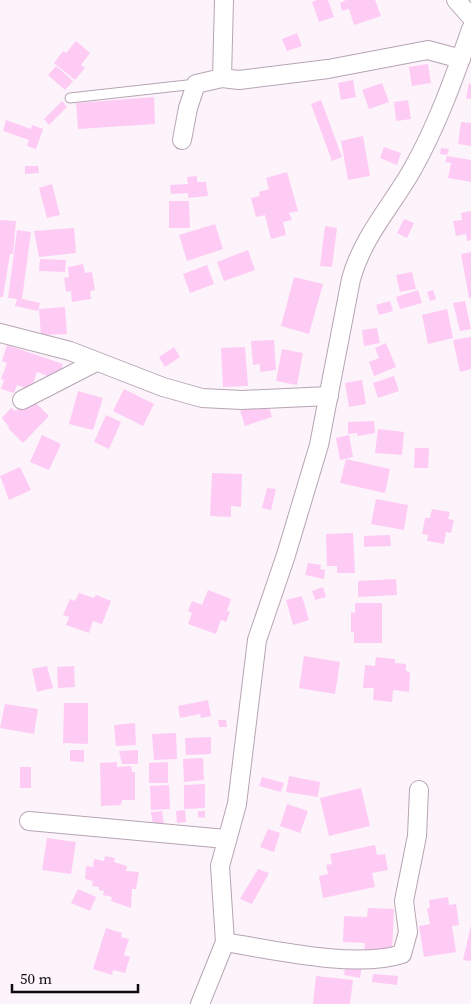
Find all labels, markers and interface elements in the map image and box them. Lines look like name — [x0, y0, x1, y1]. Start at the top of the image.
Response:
scale bar — [12, 962, 139, 994]
text: 50 m — [20, 968, 52, 989]

